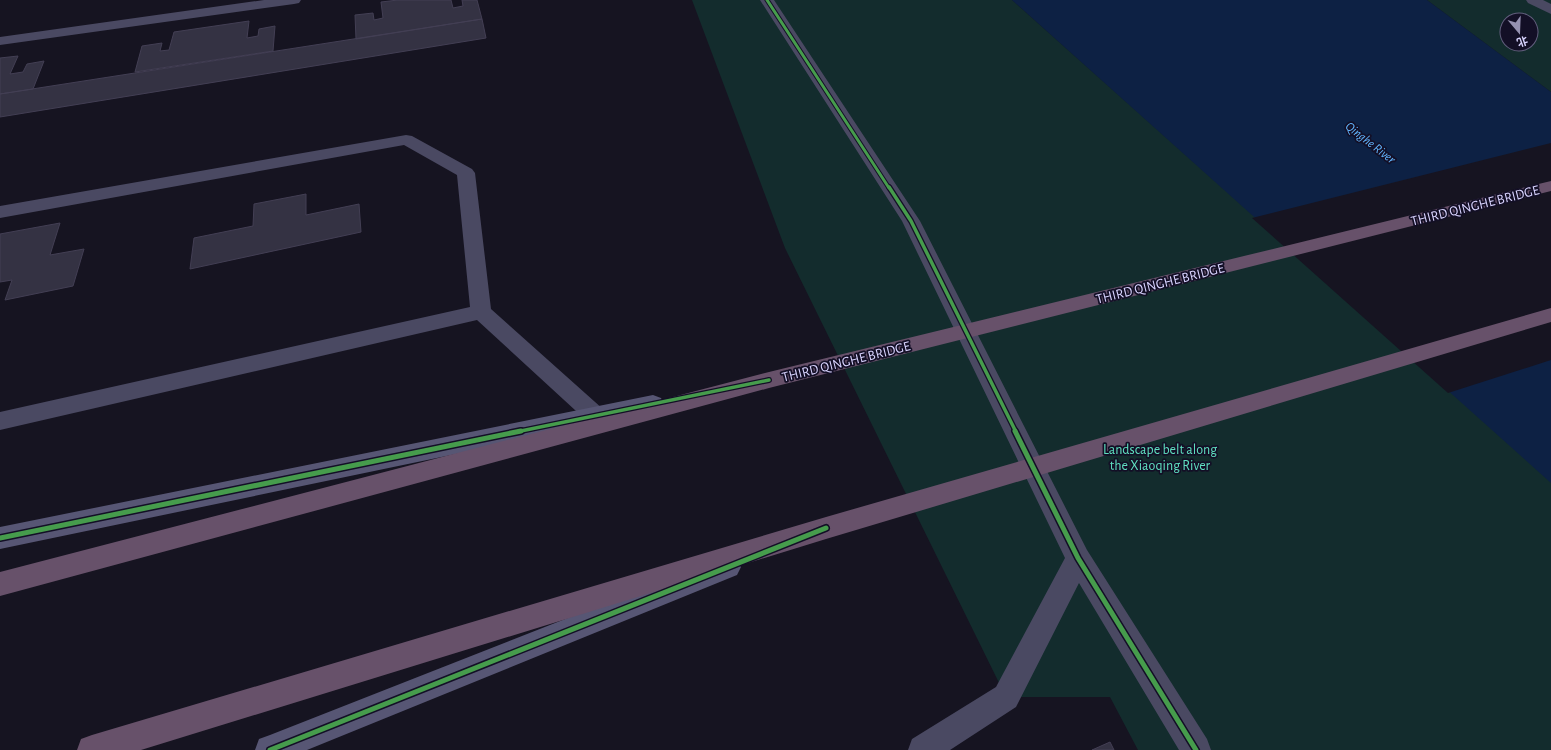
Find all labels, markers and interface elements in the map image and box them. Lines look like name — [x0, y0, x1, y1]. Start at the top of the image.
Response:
north arrow — [1499, 12, 1539, 52]
text: 北 — [1515, 34, 1529, 48]
water label: Qinghe River — [1343, 120, 1398, 167]
street label: THIRD QINGHE BRIDGE — [1410, 183, 1541, 229]
street label: THIRD QINGHE BRIDGE — [1095, 261, 1226, 307]
street label: THIRD QINGHE BRIDGE — [781, 339, 912, 385]
park label: Landscape belt along the Xiaoqing River — [1103, 443, 1217, 473]

